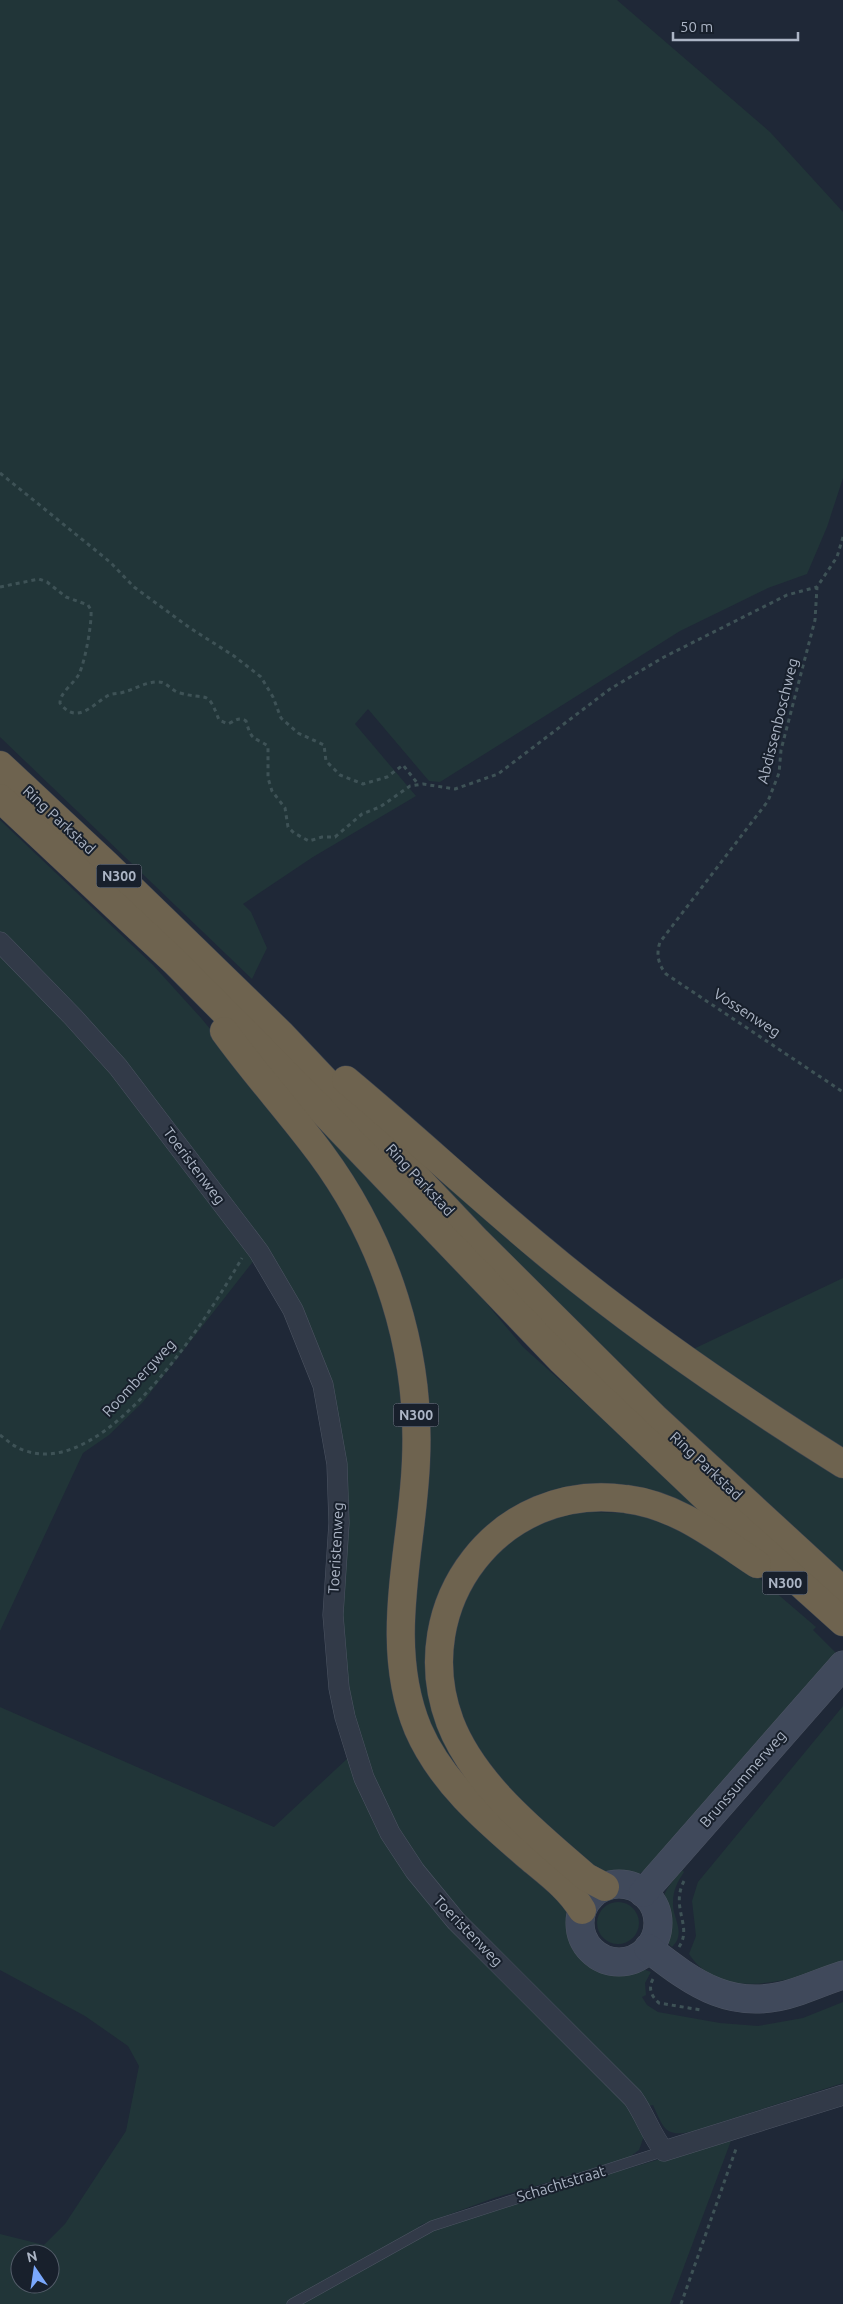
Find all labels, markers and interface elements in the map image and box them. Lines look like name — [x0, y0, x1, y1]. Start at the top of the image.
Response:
scale bar — [673, 10, 798, 42]
text: 50 m — [680, 18, 713, 35]
street label: Abdissenboschweg — [754, 656, 801, 785]
street label: Ring Parkstad — [20, 782, 99, 857]
road number: N300 — [96, 864, 142, 888]
street label: Vossenweg — [711, 985, 784, 1040]
street label: Toeristenweg — [160, 1124, 229, 1207]
street label: Ring Parkstad — [383, 1140, 458, 1219]
street label: Roombergweg — [98, 1335, 179, 1420]
road number: N300 — [394, 1404, 438, 1426]
street label: Ring Parkstad — [667, 1428, 746, 1503]
street label: Toeristenweg — [325, 1502, 346, 1594]
road number: N300 — [762, 1572, 808, 1595]
street label: Brunssummerweg — [696, 1727, 789, 1831]
street label: Toeristenweg — [430, 1892, 506, 1970]
street label: Schachtstraat — [514, 2162, 607, 2205]
north arrow — [10, 2244, 60, 2294]
text: N — [25, 2247, 39, 2265]

